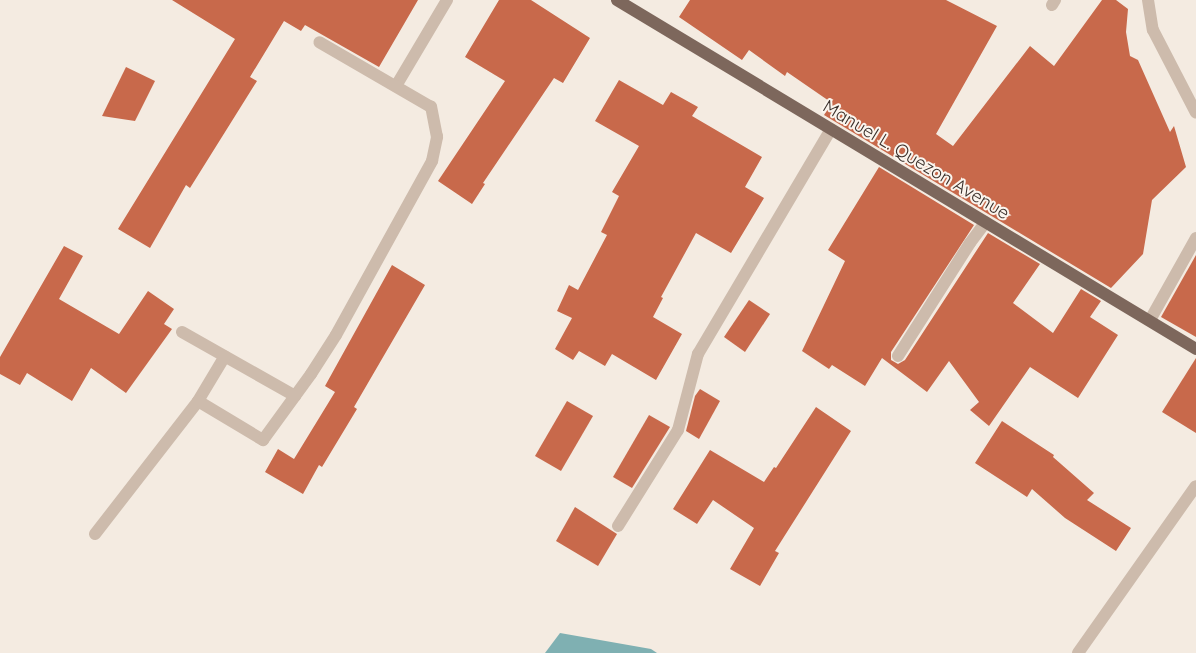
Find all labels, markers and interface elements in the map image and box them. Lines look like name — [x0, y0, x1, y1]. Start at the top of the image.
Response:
street label: Manuel L. Quezon Avenue — [819, 96, 1013, 224]

